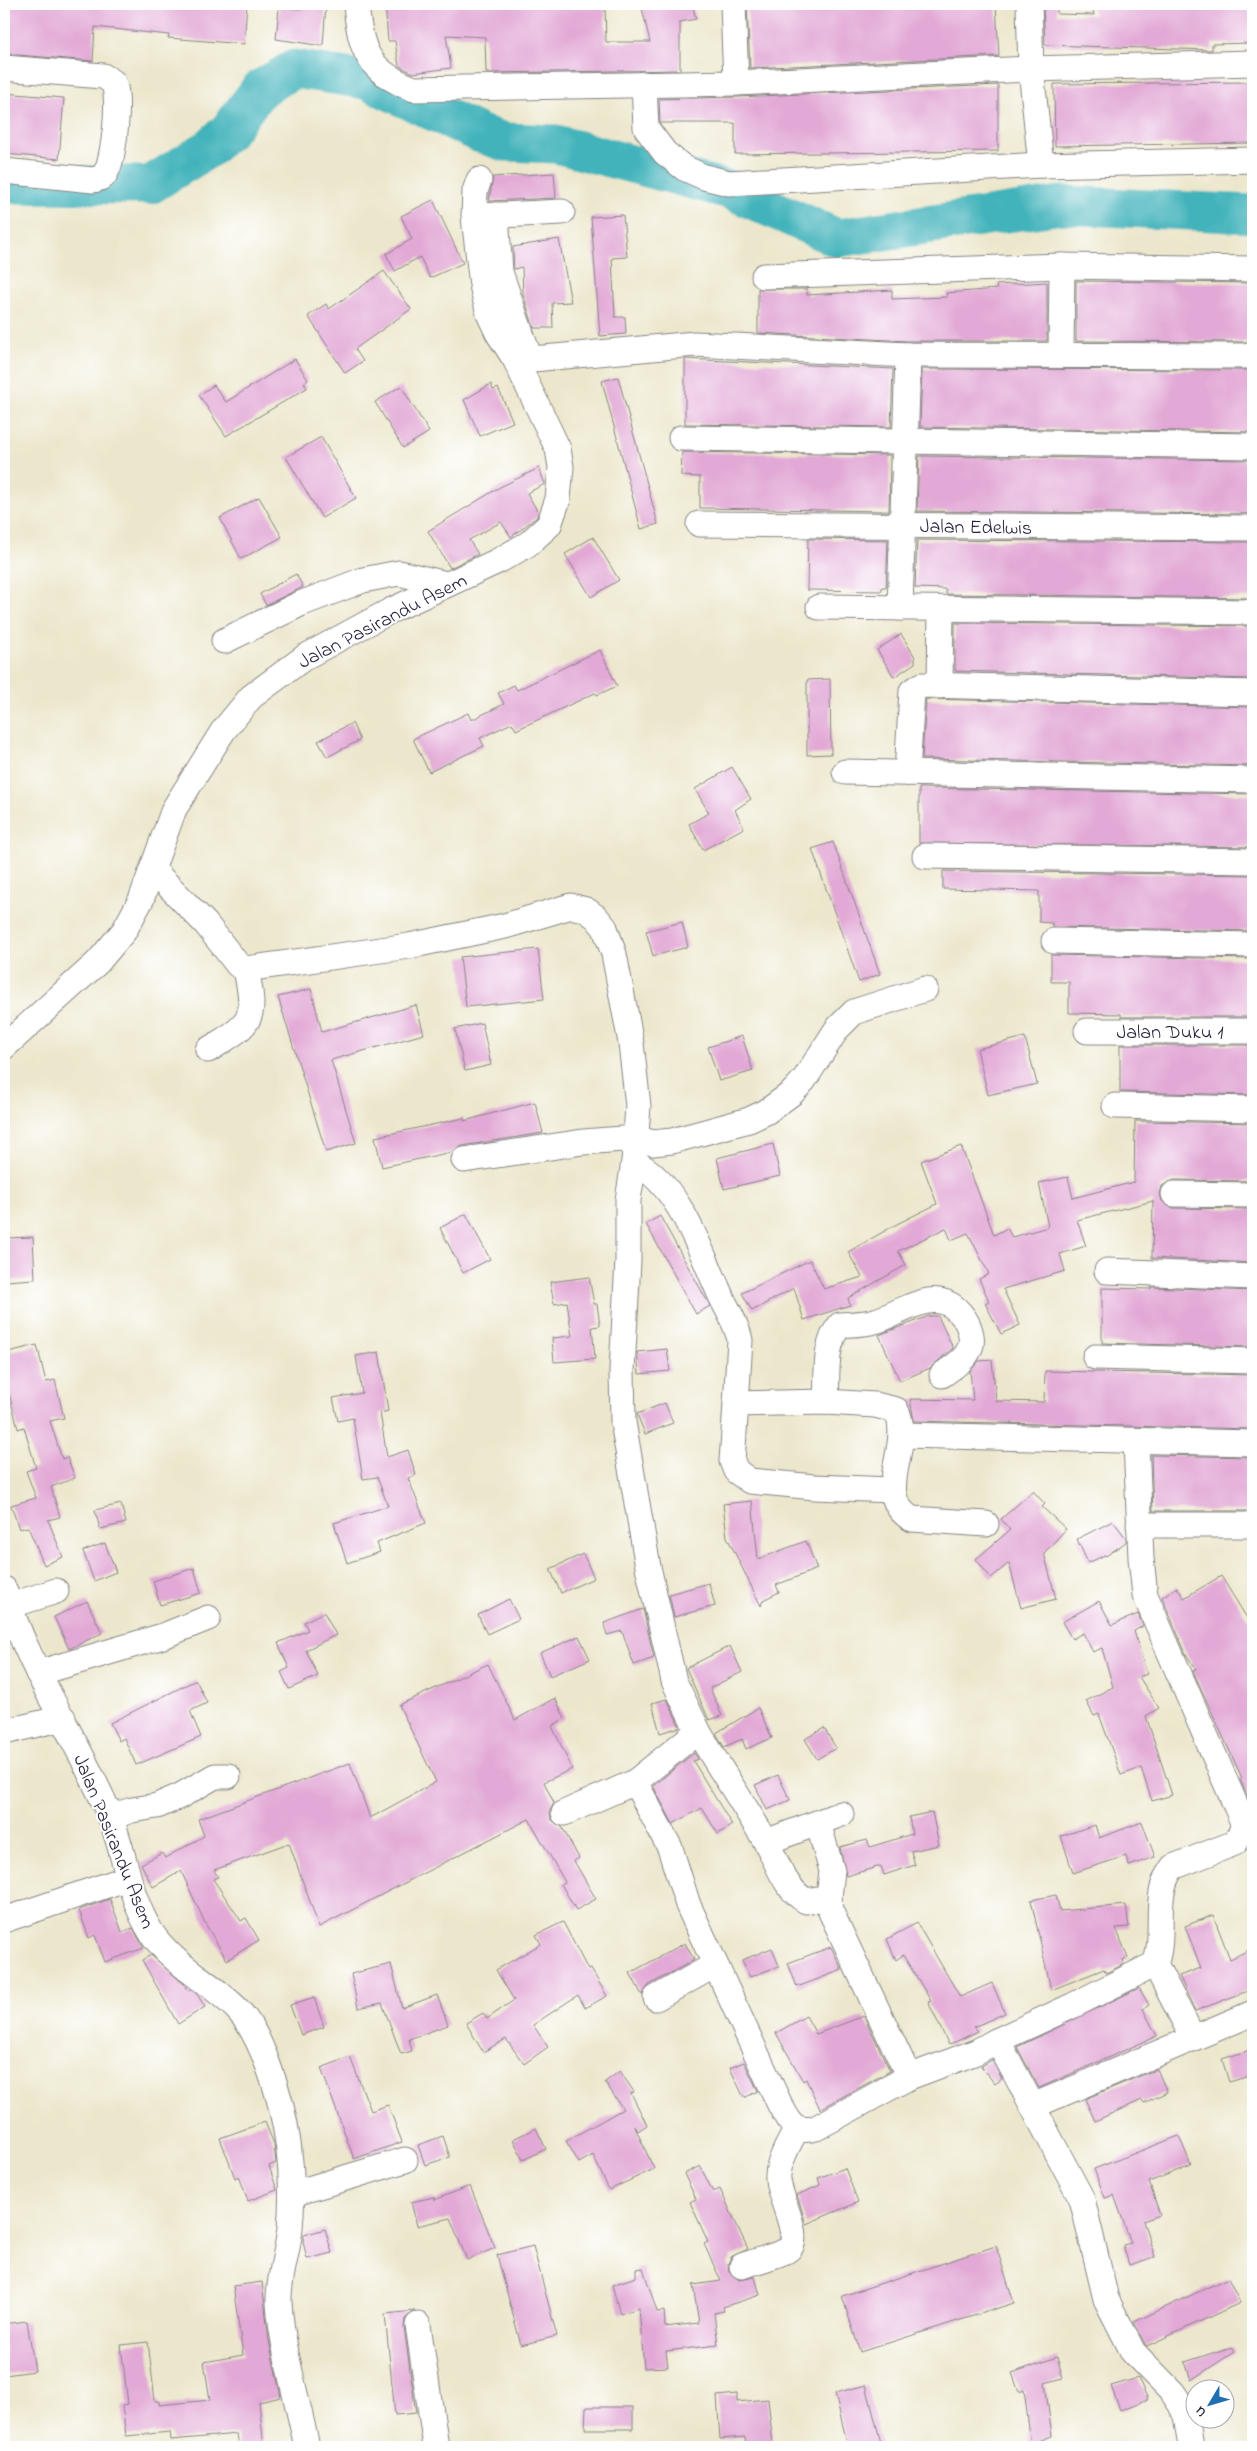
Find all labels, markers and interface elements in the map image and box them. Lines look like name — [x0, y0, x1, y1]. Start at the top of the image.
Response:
street label: Jalan Edelwis — [920, 513, 1032, 544]
street label: Jalan Pasirandu Asem — [294, 567, 473, 677]
street label: Jalan Duku 1 — [1116, 1019, 1224, 1048]
street label: Jalan Pasirandu Asem — [64, 1750, 161, 1934]
north arrow — [1184, 2378, 1234, 2428]
text: U — [1190, 2401, 1212, 2421]

